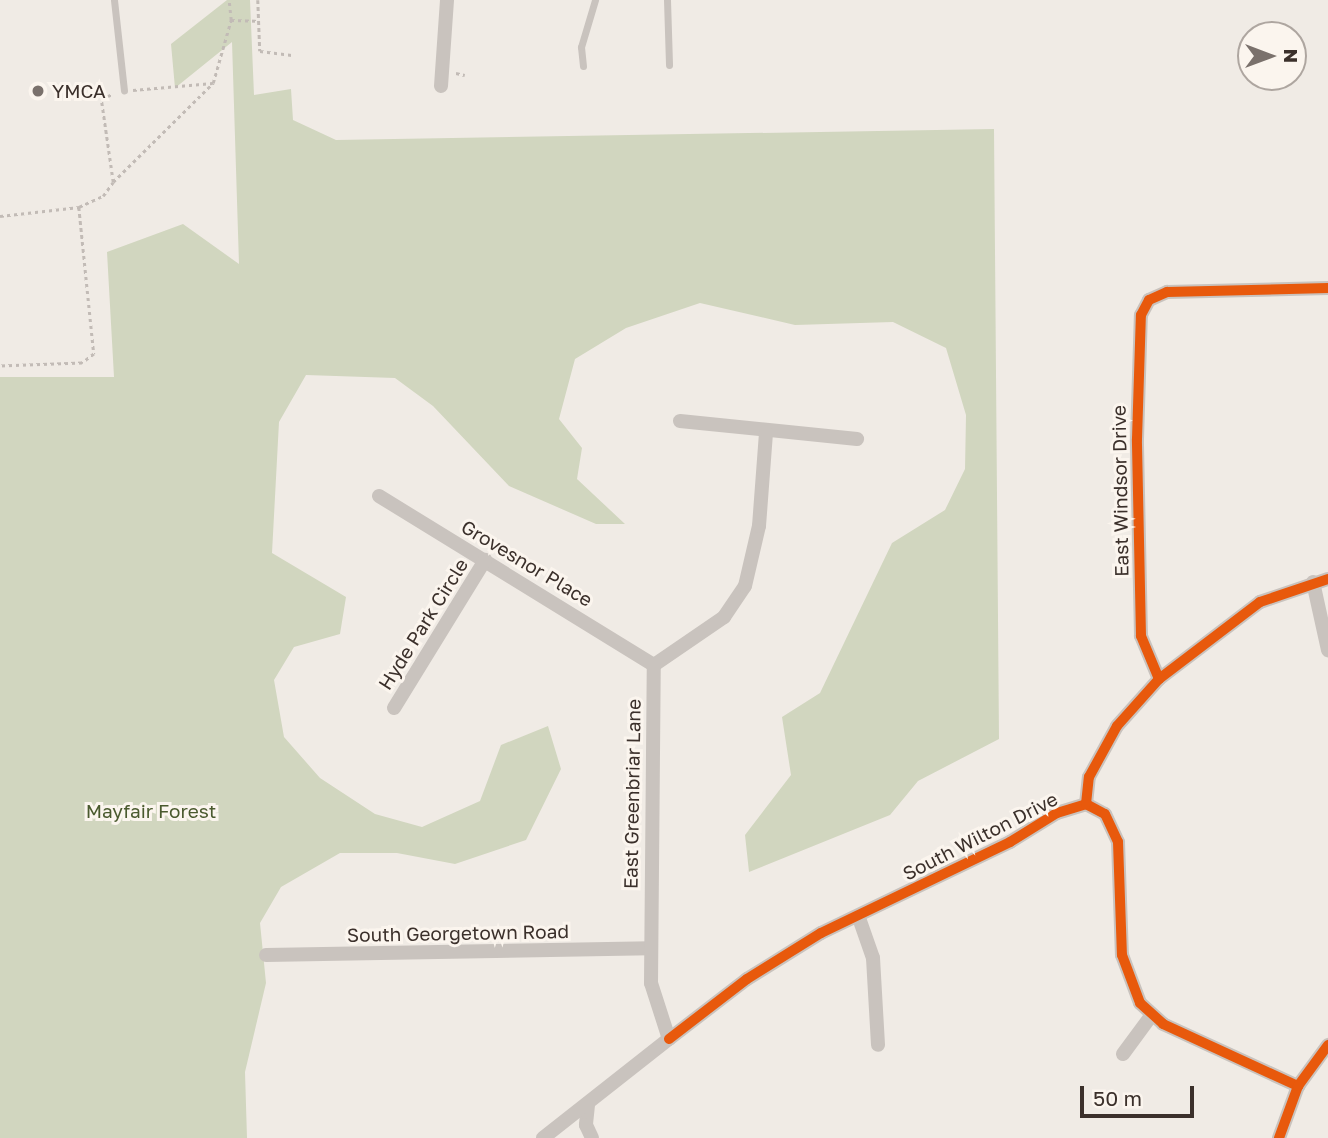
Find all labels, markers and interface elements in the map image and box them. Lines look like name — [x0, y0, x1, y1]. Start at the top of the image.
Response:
north arrow — [1237, 21, 1307, 91]
text: N — [1280, 49, 1303, 63]
place label: YMCA — [52, 80, 106, 102]
marker: YMCA — [30, 83, 46, 99]
street label: East Windsor Drive — [1107, 405, 1133, 577]
street label: Grovesnor Place — [457, 515, 597, 611]
street label: Hyde Park Circle — [373, 554, 473, 694]
street label: East Greenbriar Lane — [619, 699, 645, 889]
street label: South Wilton Drive — [899, 787, 1061, 885]
park label: Mayfair Forest — [86, 800, 216, 822]
street label: South Georgetown Road — [347, 920, 569, 946]
scale bar — [1083, 1072, 1197, 1116]
text: 50 m — [1093, 1085, 1142, 1111]

